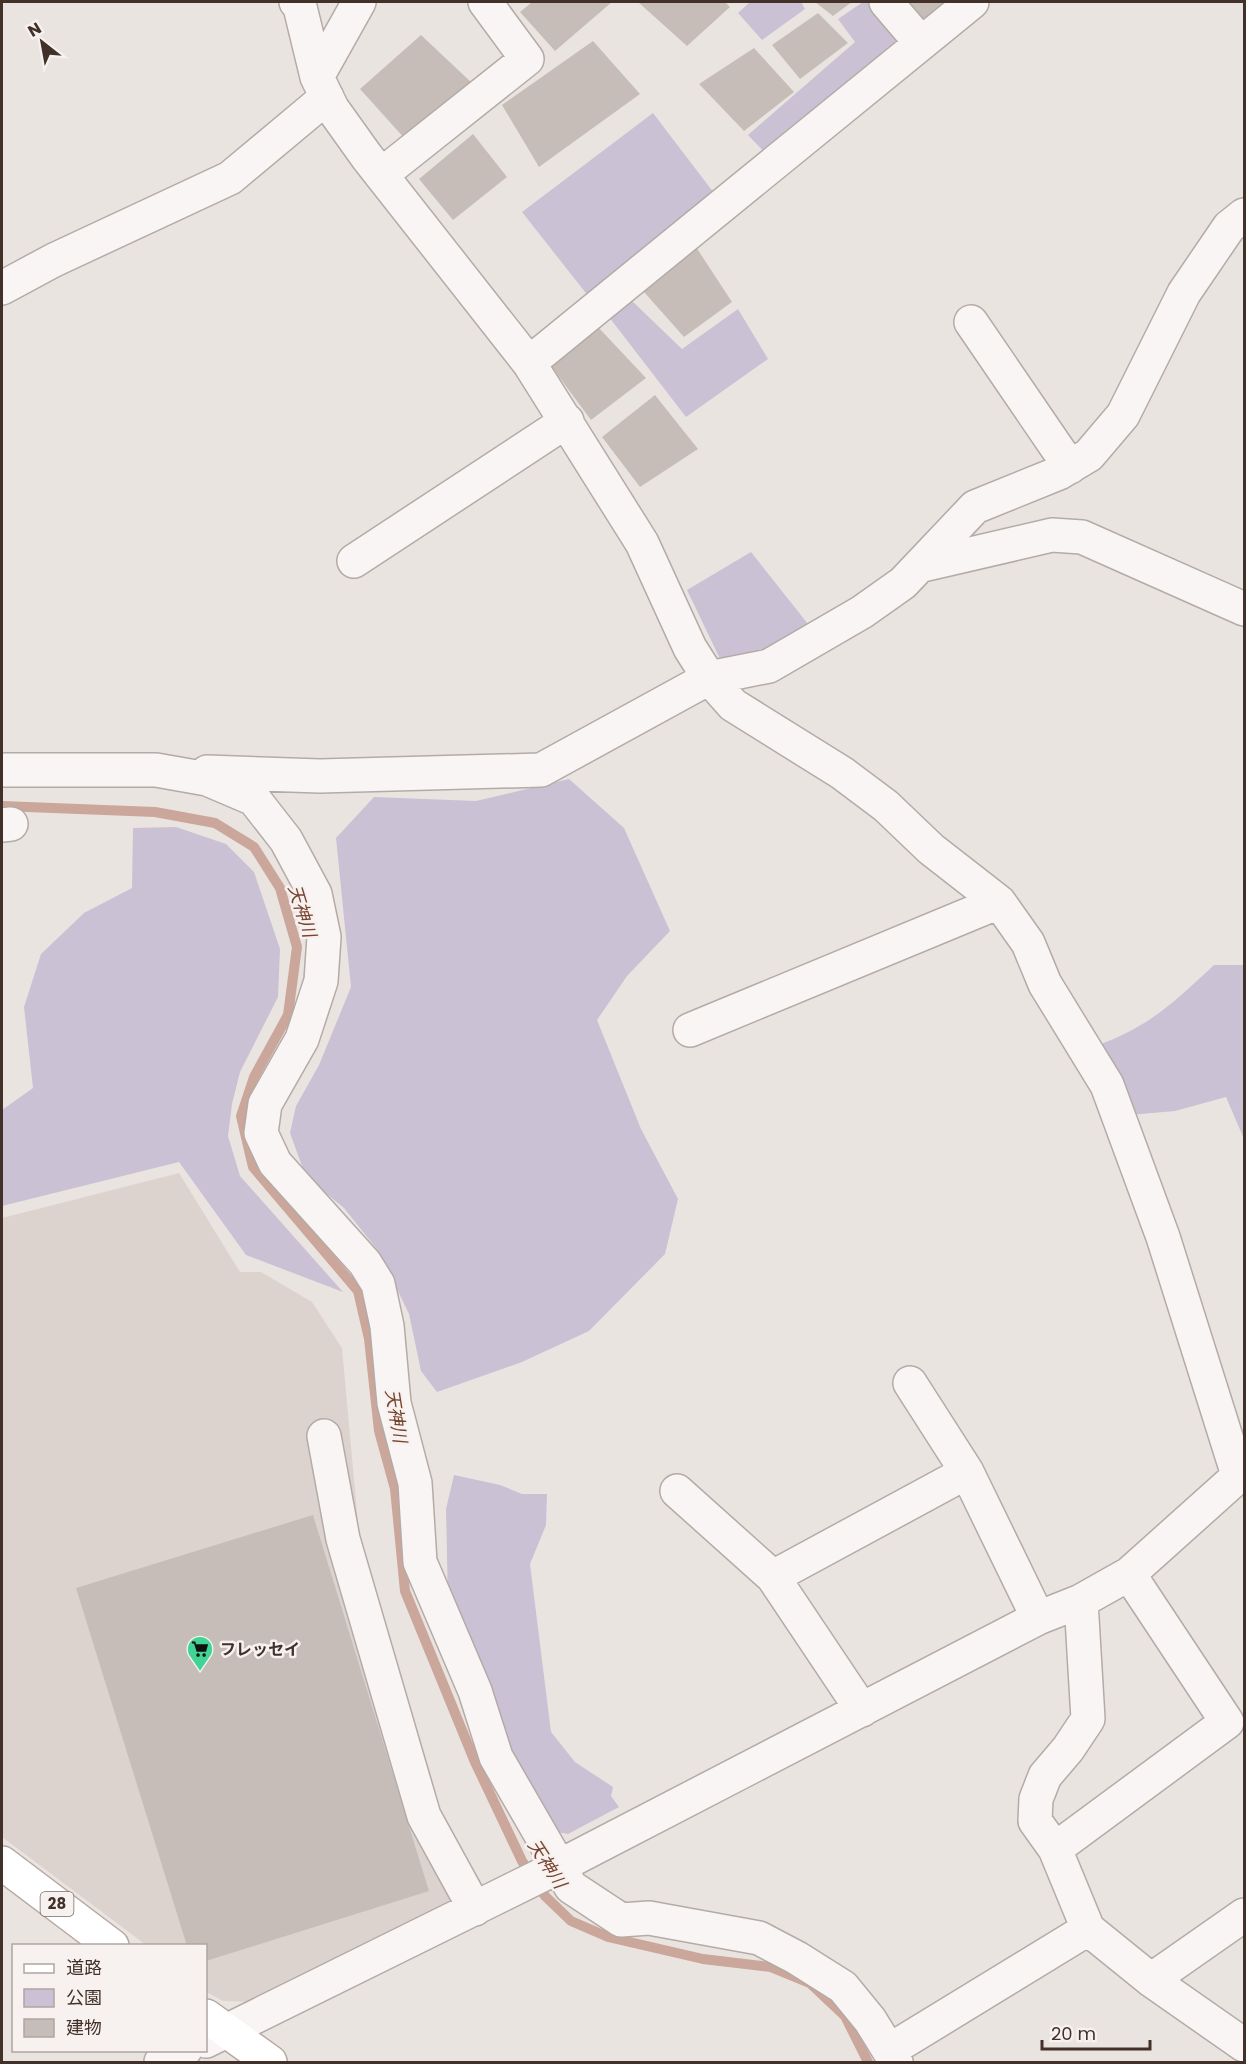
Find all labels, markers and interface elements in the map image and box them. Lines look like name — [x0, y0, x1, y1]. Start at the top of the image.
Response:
north arrow — [12, 12, 72, 72]
text: N — [23, 17, 46, 43]
water label: 天神川 — [283, 881, 323, 942]
water label: 天神川 — [380, 1387, 413, 1447]
supermarket icon: フレッセイ — [185, 1634, 215, 1672]
place label: フレッセイ — [220, 1638, 300, 1661]
water label: 天神川 — [522, 1834, 574, 1895]
road number: 28 — [40, 1892, 74, 1916]
legend — [12, 1944, 207, 2052]
text: 道路 — [66, 1955, 102, 1980]
text: 公園 — [66, 1985, 102, 2010]
scale bar — [1042, 2013, 1150, 2051]
text: 建物 — [66, 2015, 102, 2040]
text: 20 m — [1051, 2021, 1096, 2046]

